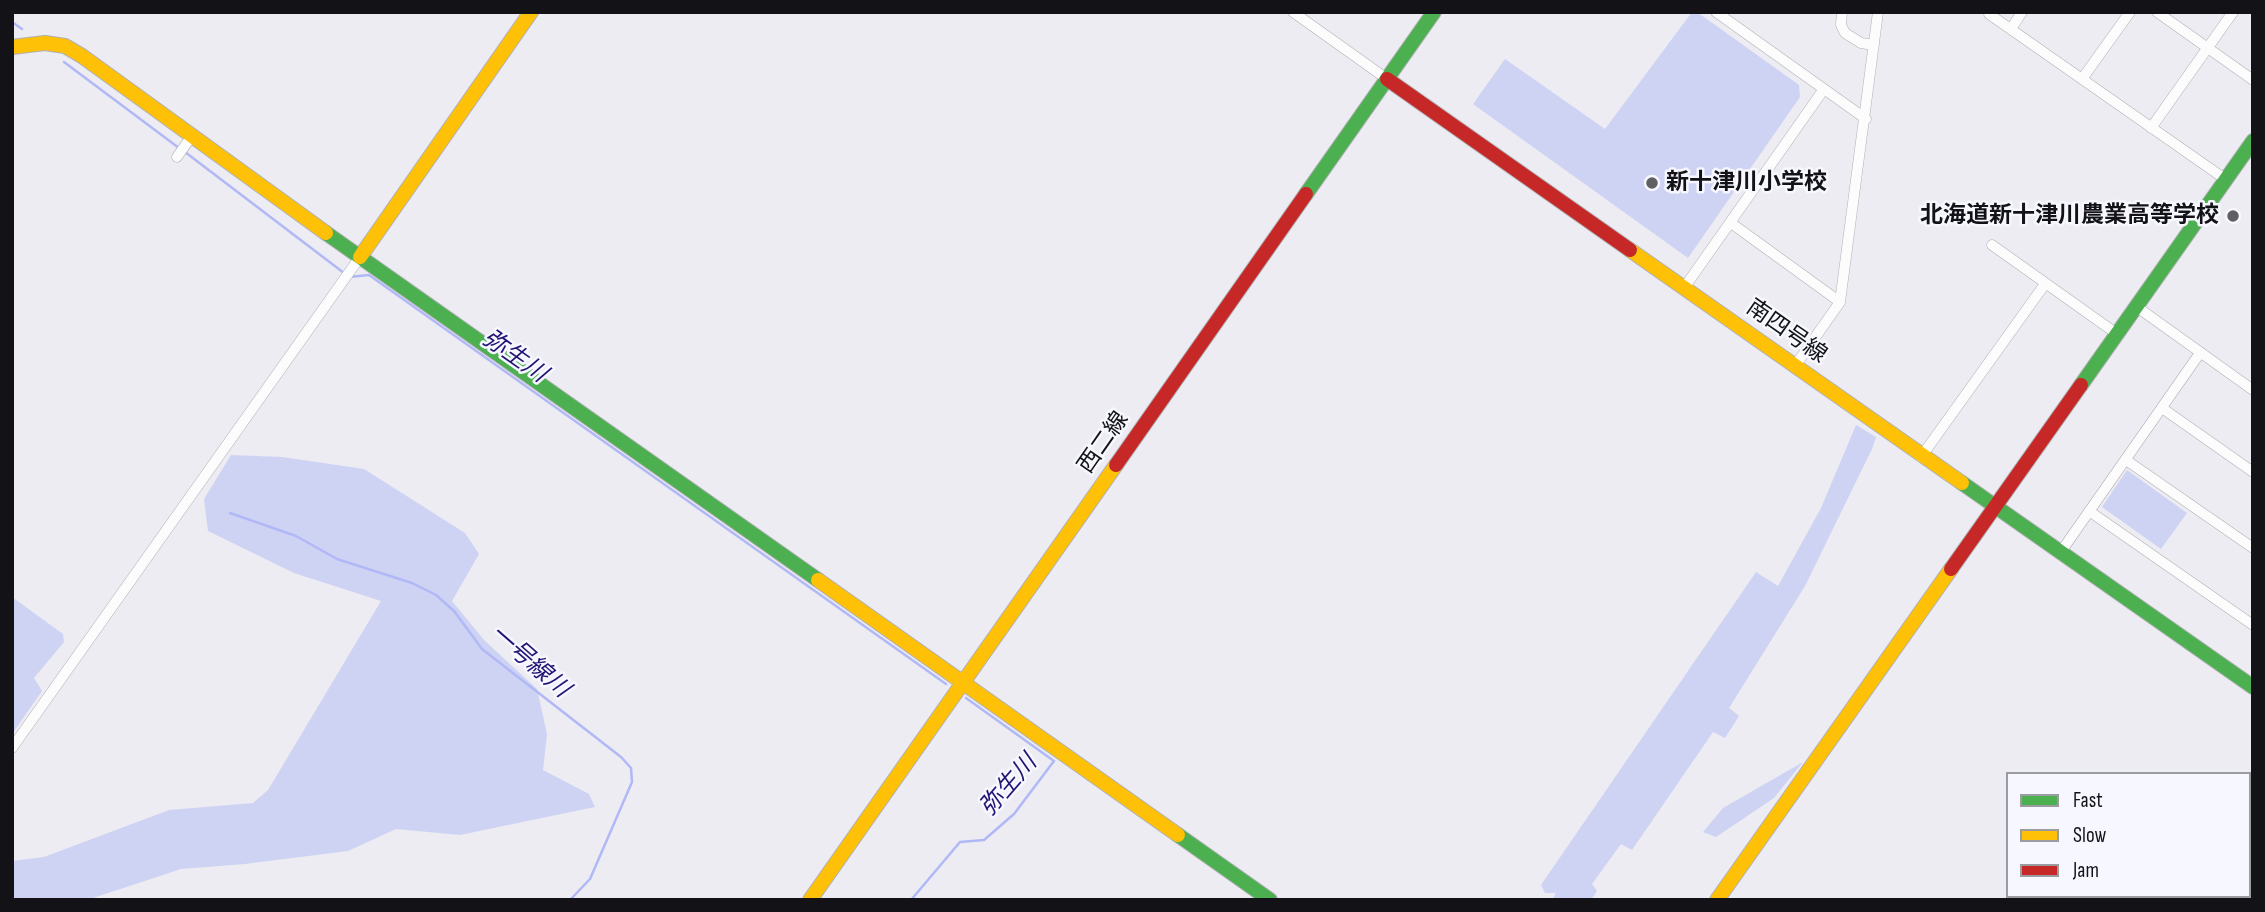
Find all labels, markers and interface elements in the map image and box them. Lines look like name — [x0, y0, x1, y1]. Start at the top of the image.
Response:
place label: 新十津川小学校 — [1666, 169, 1827, 197]
marker: 新十津川小学校 — [1644, 175, 1660, 191]
place label: 北海道新十津川農業高等学校 — [1920, 202, 2219, 230]
marker: 北海道新十津川農業高等学校 — [2225, 208, 2241, 224]
street label: 南四号線 — [1740, 294, 1832, 370]
water label: 弥生川 — [476, 325, 552, 389]
street label: 西二線 — [1073, 407, 1135, 479]
water label: 一号線川 — [483, 620, 575, 704]
water label: 弥生川 — [975, 749, 1043, 823]
legend — [2006, 772, 2251, 898]
text: Fast — [2073, 788, 2103, 813]
text: Slow — [2073, 823, 2106, 848]
text: Jam — [2073, 858, 2099, 883]

